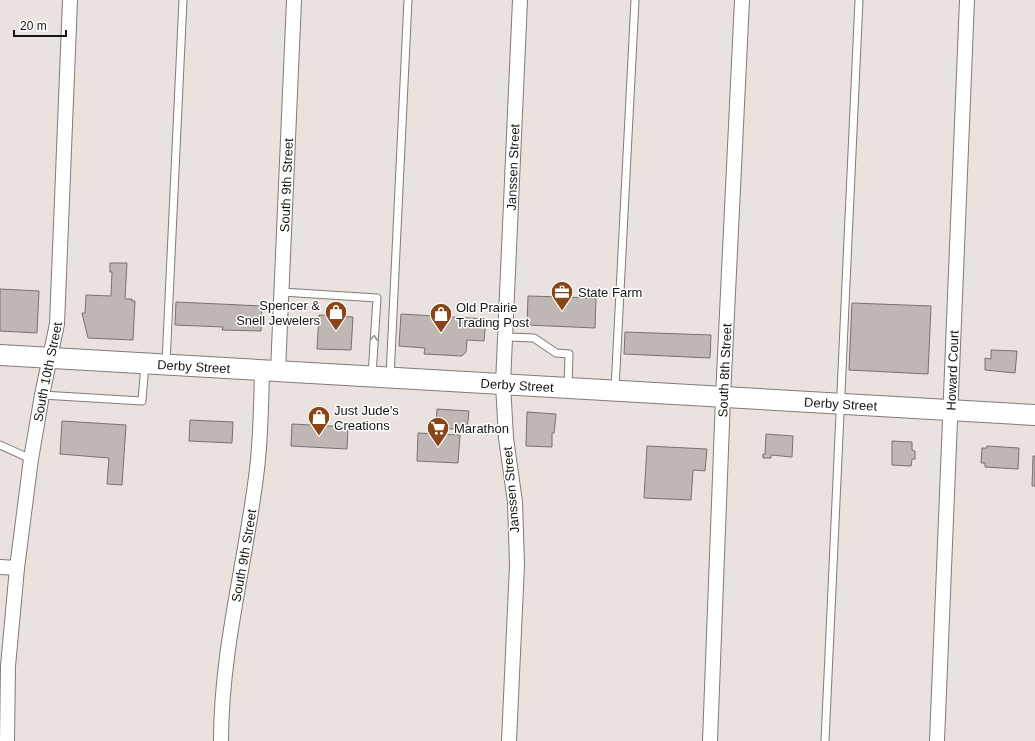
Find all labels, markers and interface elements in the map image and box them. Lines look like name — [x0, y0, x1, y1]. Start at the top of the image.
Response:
scale bar — [14, 12, 66, 38]
text: 20 m — [20, 19, 47, 33]
street label: Janssen Street — [503, 123, 522, 211]
street label: South 9th Street — [276, 137, 296, 232]
office icon: State Farm — [549, 279, 575, 312]
place label: State Farm — [578, 285, 642, 300]
place label: Spencer & Snell Jewelers — [236, 298, 320, 328]
shop icon: Spencer & Snell Jewelers — [323, 299, 349, 332]
place label: Old Prairie Trading Post — [456, 300, 530, 330]
shop icon: Old Prairie Trading Post — [428, 301, 454, 334]
street label: South 10th Street — [30, 321, 65, 423]
street label: South 8th Street — [715, 323, 734, 418]
street label: Howard Court — [943, 330, 961, 411]
one-way arrow — [370, 335, 379, 341]
street label: Derby Street — [157, 357, 231, 376]
street label: Derby Street — [480, 375, 554, 395]
street label: Derby Street — [804, 394, 878, 413]
place label: Just Jude’s Creations — [334, 403, 399, 433]
shop icon: Just Jude’s Creations — [306, 404, 332, 437]
supermarket icon: Marathon — [425, 415, 451, 448]
place label: Marathon — [454, 421, 509, 436]
street label: Janssen Street — [500, 446, 522, 534]
street label: South 9th Street — [228, 508, 259, 603]

